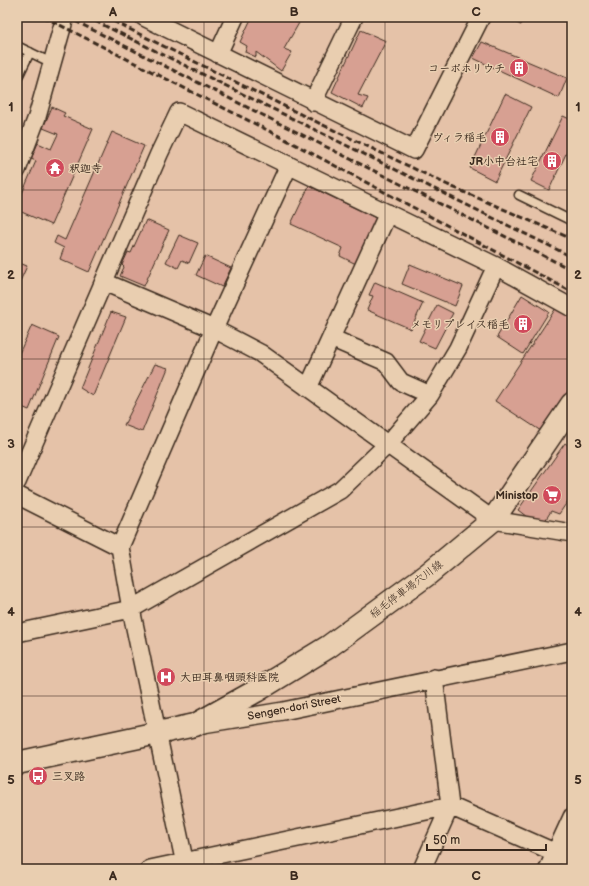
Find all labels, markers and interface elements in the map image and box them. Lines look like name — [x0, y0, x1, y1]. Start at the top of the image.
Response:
text: A — [108, 4, 117, 20]
text: B — [289, 4, 299, 20]
text: C — [471, 4, 481, 20]
building icon: コーポホリウチ — [508, 57, 530, 79]
place label: コーポホリウチ — [428, 62, 505, 75]
text: 1 — [8, 99, 14, 115]
text: 1 — [575, 99, 581, 115]
building icon: ヴィラ稲毛 — [489, 126, 511, 148]
place label: ヴィラ稲毛 — [432, 131, 486, 144]
building icon: JR小中台社宅 — [541, 150, 563, 172]
place label: JR小中台社宅 — [469, 155, 538, 168]
temple icon: 釈迦寺 — [44, 157, 66, 179]
place label: 釈迦寺 — [69, 162, 102, 175]
text: 2 — [7, 267, 15, 283]
text: 2 — [574, 267, 582, 283]
building icon: メモリプレイス稲毛 — [512, 313, 534, 335]
place label: メモリプレイス稲毛 — [410, 318, 509, 331]
text: 3 — [7, 436, 15, 452]
text: 3 — [574, 436, 582, 452]
supermarket icon: Ministop — [541, 484, 563, 506]
place label: Ministop — [495, 489, 538, 502]
street label: 稲毛停車場穴川線 — [367, 558, 445, 621]
text: 4 — [7, 604, 15, 620]
text: 4 — [574, 604, 582, 620]
hospital icon: 大田耳鼻咽頭科医院 — [155, 666, 177, 688]
place label: 大田耳鼻咽頭科医院 — [180, 671, 279, 684]
street label: Sengen-dori Street — [246, 692, 342, 723]
bus stop icon: 三叉路 — [27, 765, 49, 787]
place label: 三叉路 — [52, 770, 85, 783]
text: 5 — [7, 772, 15, 788]
text: 5 — [574, 772, 582, 788]
scale bar — [427, 826, 546, 852]
text: 50 m — [433, 833, 460, 848]
text: A — [108, 868, 117, 884]
text: B — [289, 868, 299, 884]
text: C — [471, 868, 481, 884]

